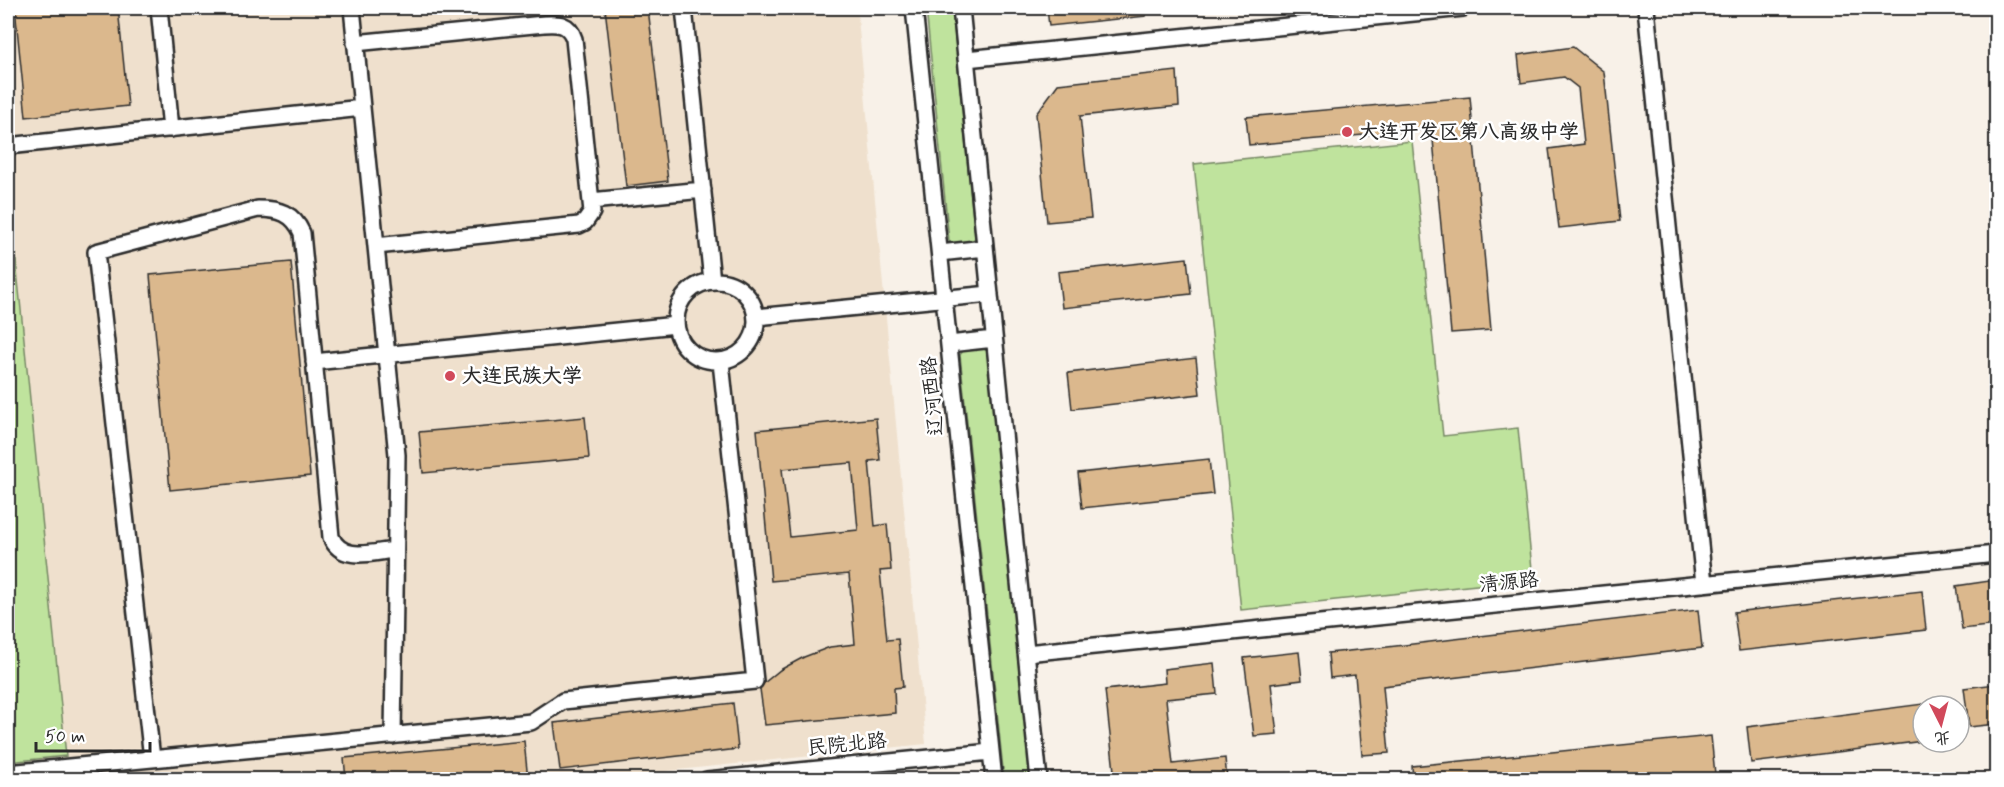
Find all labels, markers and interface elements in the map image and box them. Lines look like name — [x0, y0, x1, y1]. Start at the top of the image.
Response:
place label: 大连开发区第八高级中学 — [1359, 119, 1579, 146]
marker: 大连开发区第八高级中学 — [1340, 125, 1354, 139]
street label: 辽河西路 — [915, 354, 951, 437]
place label: 大连民族大学 — [462, 363, 582, 390]
marker: 大连民族大学 — [443, 369, 457, 383]
street label: 清源路 — [1478, 566, 1541, 600]
north arrow — [1911, 694, 1971, 754]
scale bar — [36, 715, 150, 753]
text: 50 m — [45, 725, 85, 749]
text: 北 — [1933, 726, 1951, 749]
street label: 民院北路 — [806, 727, 889, 763]

